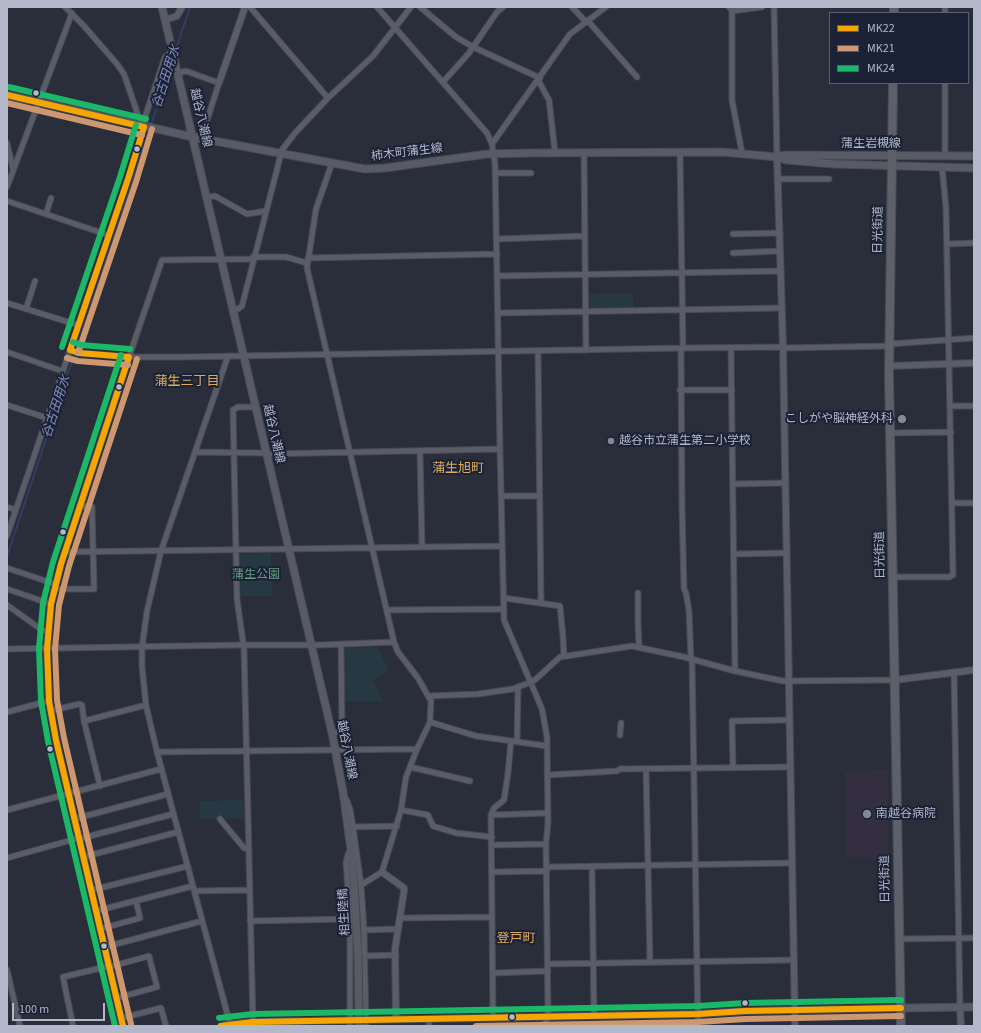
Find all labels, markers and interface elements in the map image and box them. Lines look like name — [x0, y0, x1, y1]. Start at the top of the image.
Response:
legend — [829, 12, 969, 84]
text: MK22 — [867, 20, 895, 37]
text: MK21 — [867, 40, 895, 57]
water label: 谷古田用水 — [150, 44, 184, 110]
text: MK24 — [867, 60, 895, 77]
street label: 越谷八潮線 — [186, 87, 214, 149]
unlabelled marker — [31, 88, 41, 98]
street label: 蒲生岩槻線 — [841, 137, 901, 151]
street label: 柿木町蒲生線 — [370, 141, 444, 165]
unlabelled marker — [132, 144, 142, 154]
street label: 日光街道 — [871, 206, 887, 254]
water label: 谷古田用水 — [40, 374, 74, 440]
district label: 蒲生三丁目 — [155, 374, 219, 390]
unlabelled marker — [114, 382, 124, 392]
street label: 越谷八潮線 — [259, 403, 287, 465]
place label: こしがや脳神経外科 — [785, 412, 893, 426]
marker: こしがや脳神経外科 — [896, 413, 908, 425]
place label: 越谷市立蒲生第二小学校 — [619, 434, 751, 448]
marker: 越谷市立蒲生第二小学校 — [606, 436, 616, 446]
district label: 蒲生旭町 — [432, 461, 484, 477]
unlabelled marker — [58, 527, 68, 537]
street label: 日光街道 — [873, 531, 889, 579]
park label: 蒲生公園 — [232, 568, 280, 582]
street label: 越谷八潮線 — [333, 719, 359, 781]
unlabelled marker — [45, 744, 55, 754]
place label: 南越谷病院 — [876, 807, 936, 821]
marker: 南越谷病院 — [861, 808, 873, 820]
street label: 日光街道 — [878, 855, 894, 903]
street label: 相生陸橋 — [337, 888, 353, 936]
district label: 登戸町 — [497, 931, 535, 947]
unlabelled marker — [99, 941, 109, 951]
scale bar — [14, 995, 107, 1021]
unlabelled marker — [740, 998, 750, 1008]
text: 100 m — [19, 1001, 49, 1018]
unlabelled marker — [507, 1012, 517, 1022]

